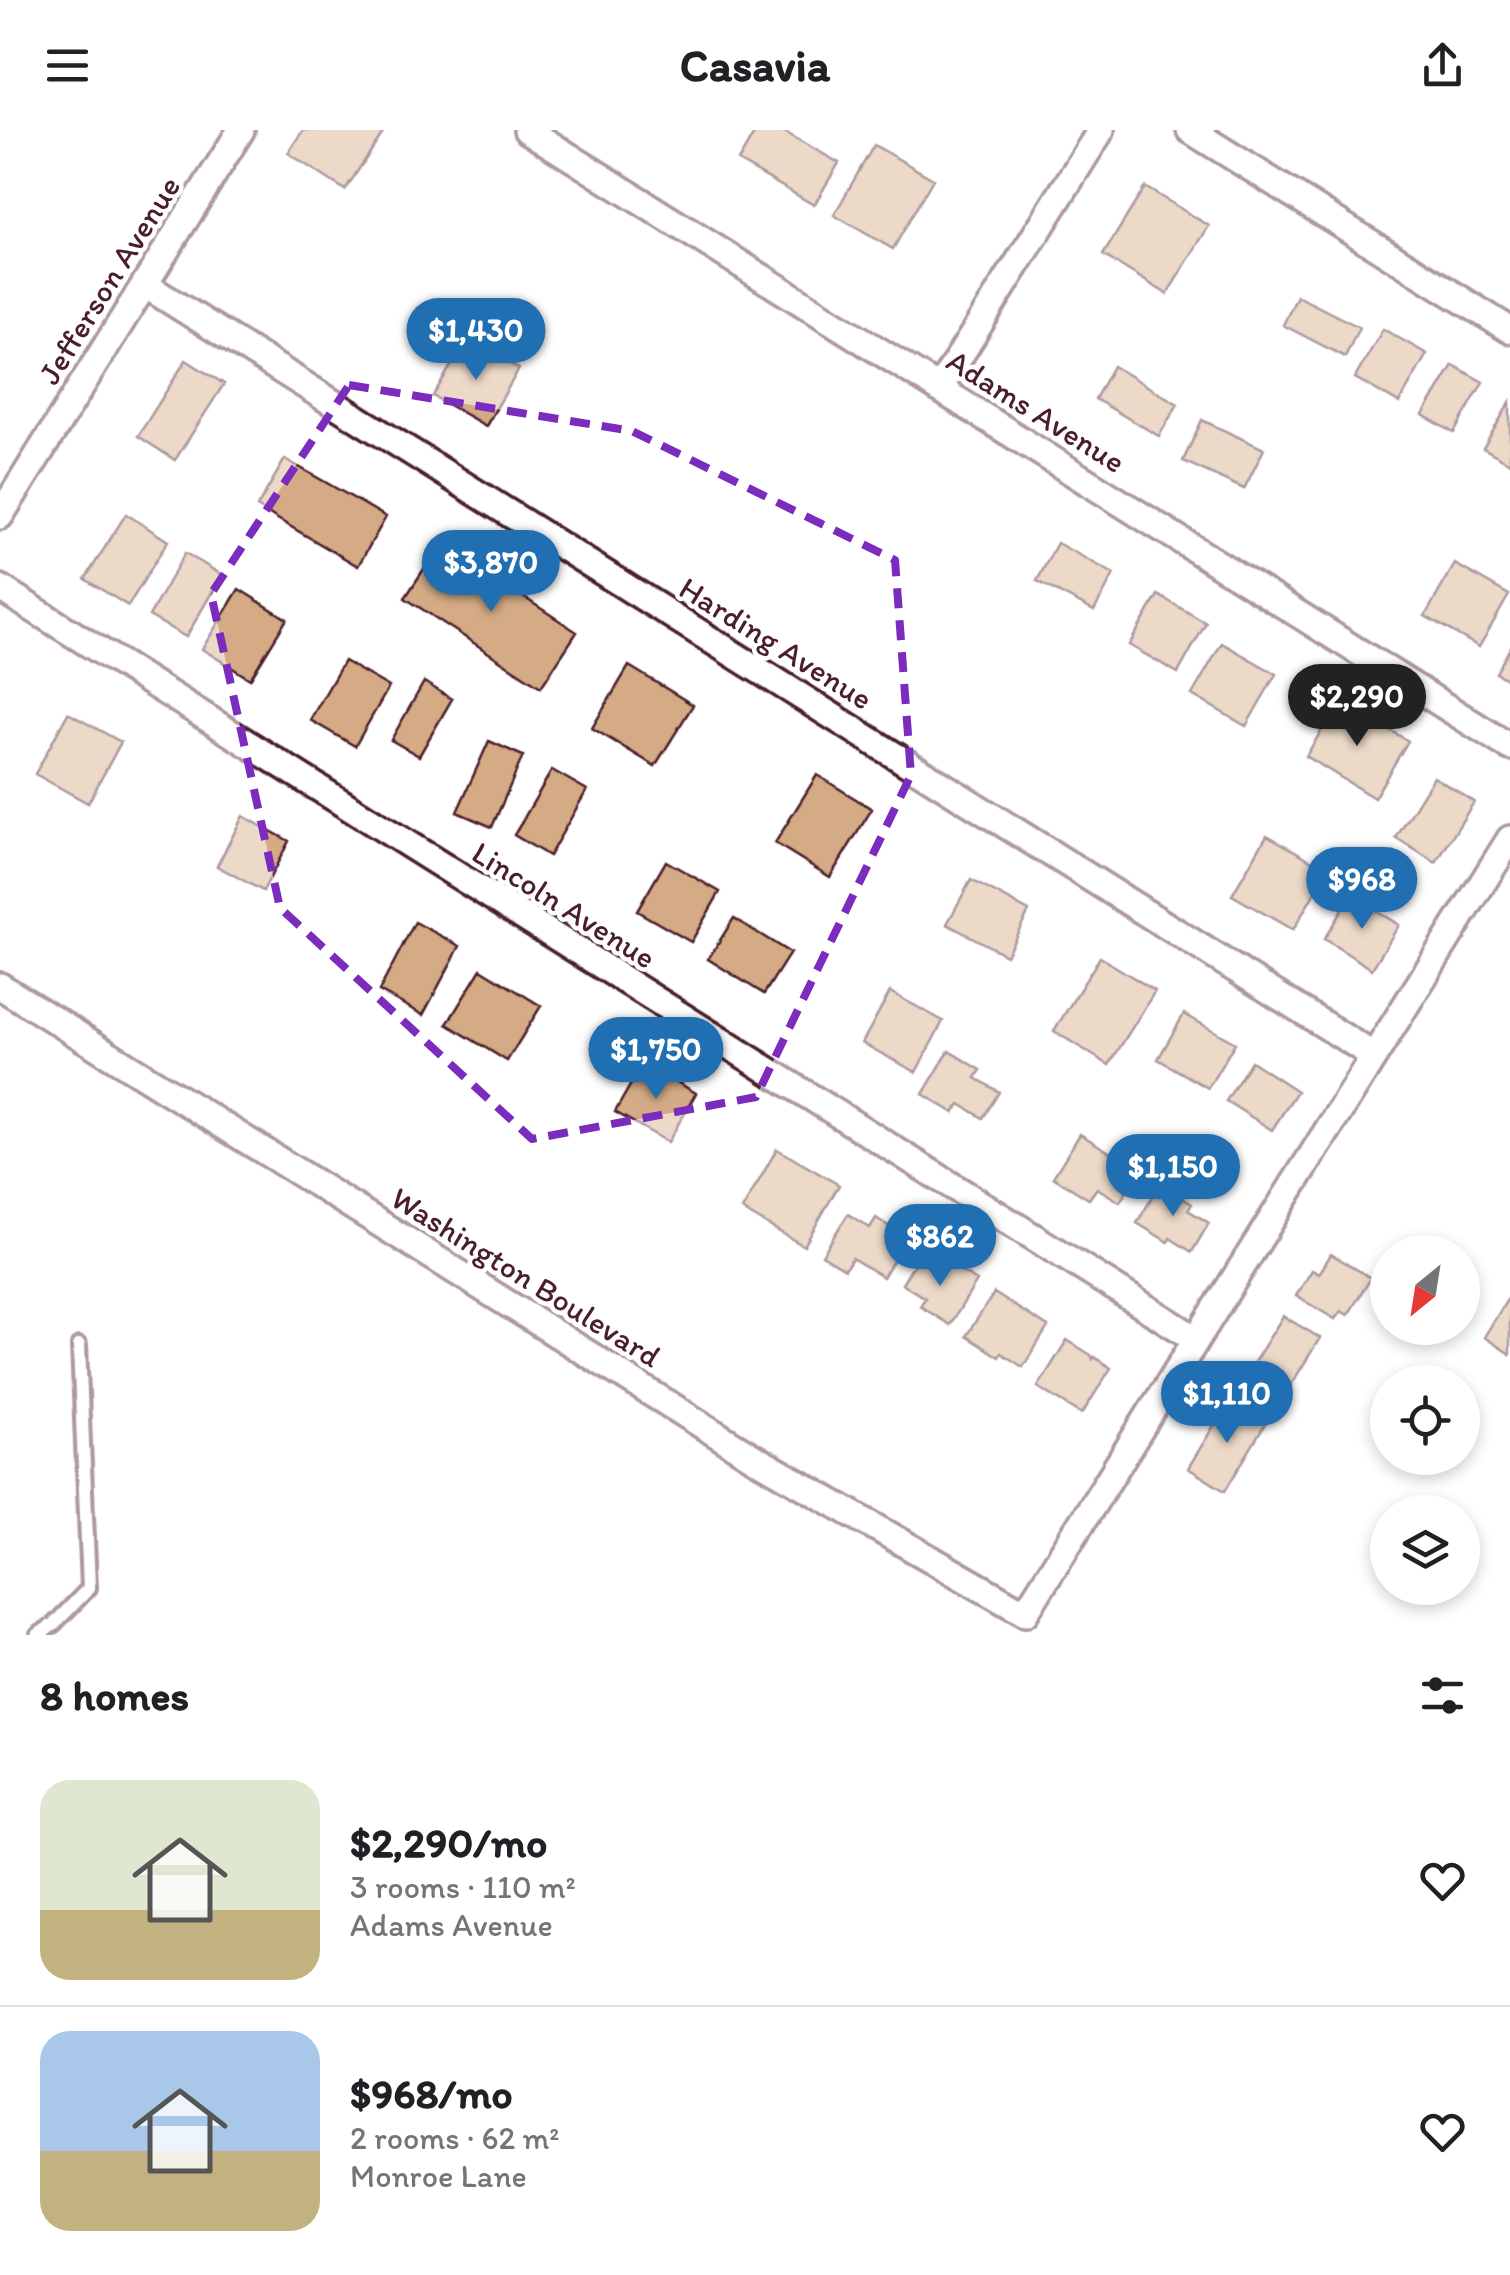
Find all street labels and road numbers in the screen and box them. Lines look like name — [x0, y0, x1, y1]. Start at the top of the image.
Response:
street label: Jefferson Avenue — [30, 169, 188, 391]
street label: Adams Avenue — [940, 341, 1132, 481]
street label: Harding Avenue — [672, 569, 880, 717]
street label: Lincoln Avenue — [465, 833, 663, 977]
street label: Washington Boulevard — [384, 1179, 668, 1376]

